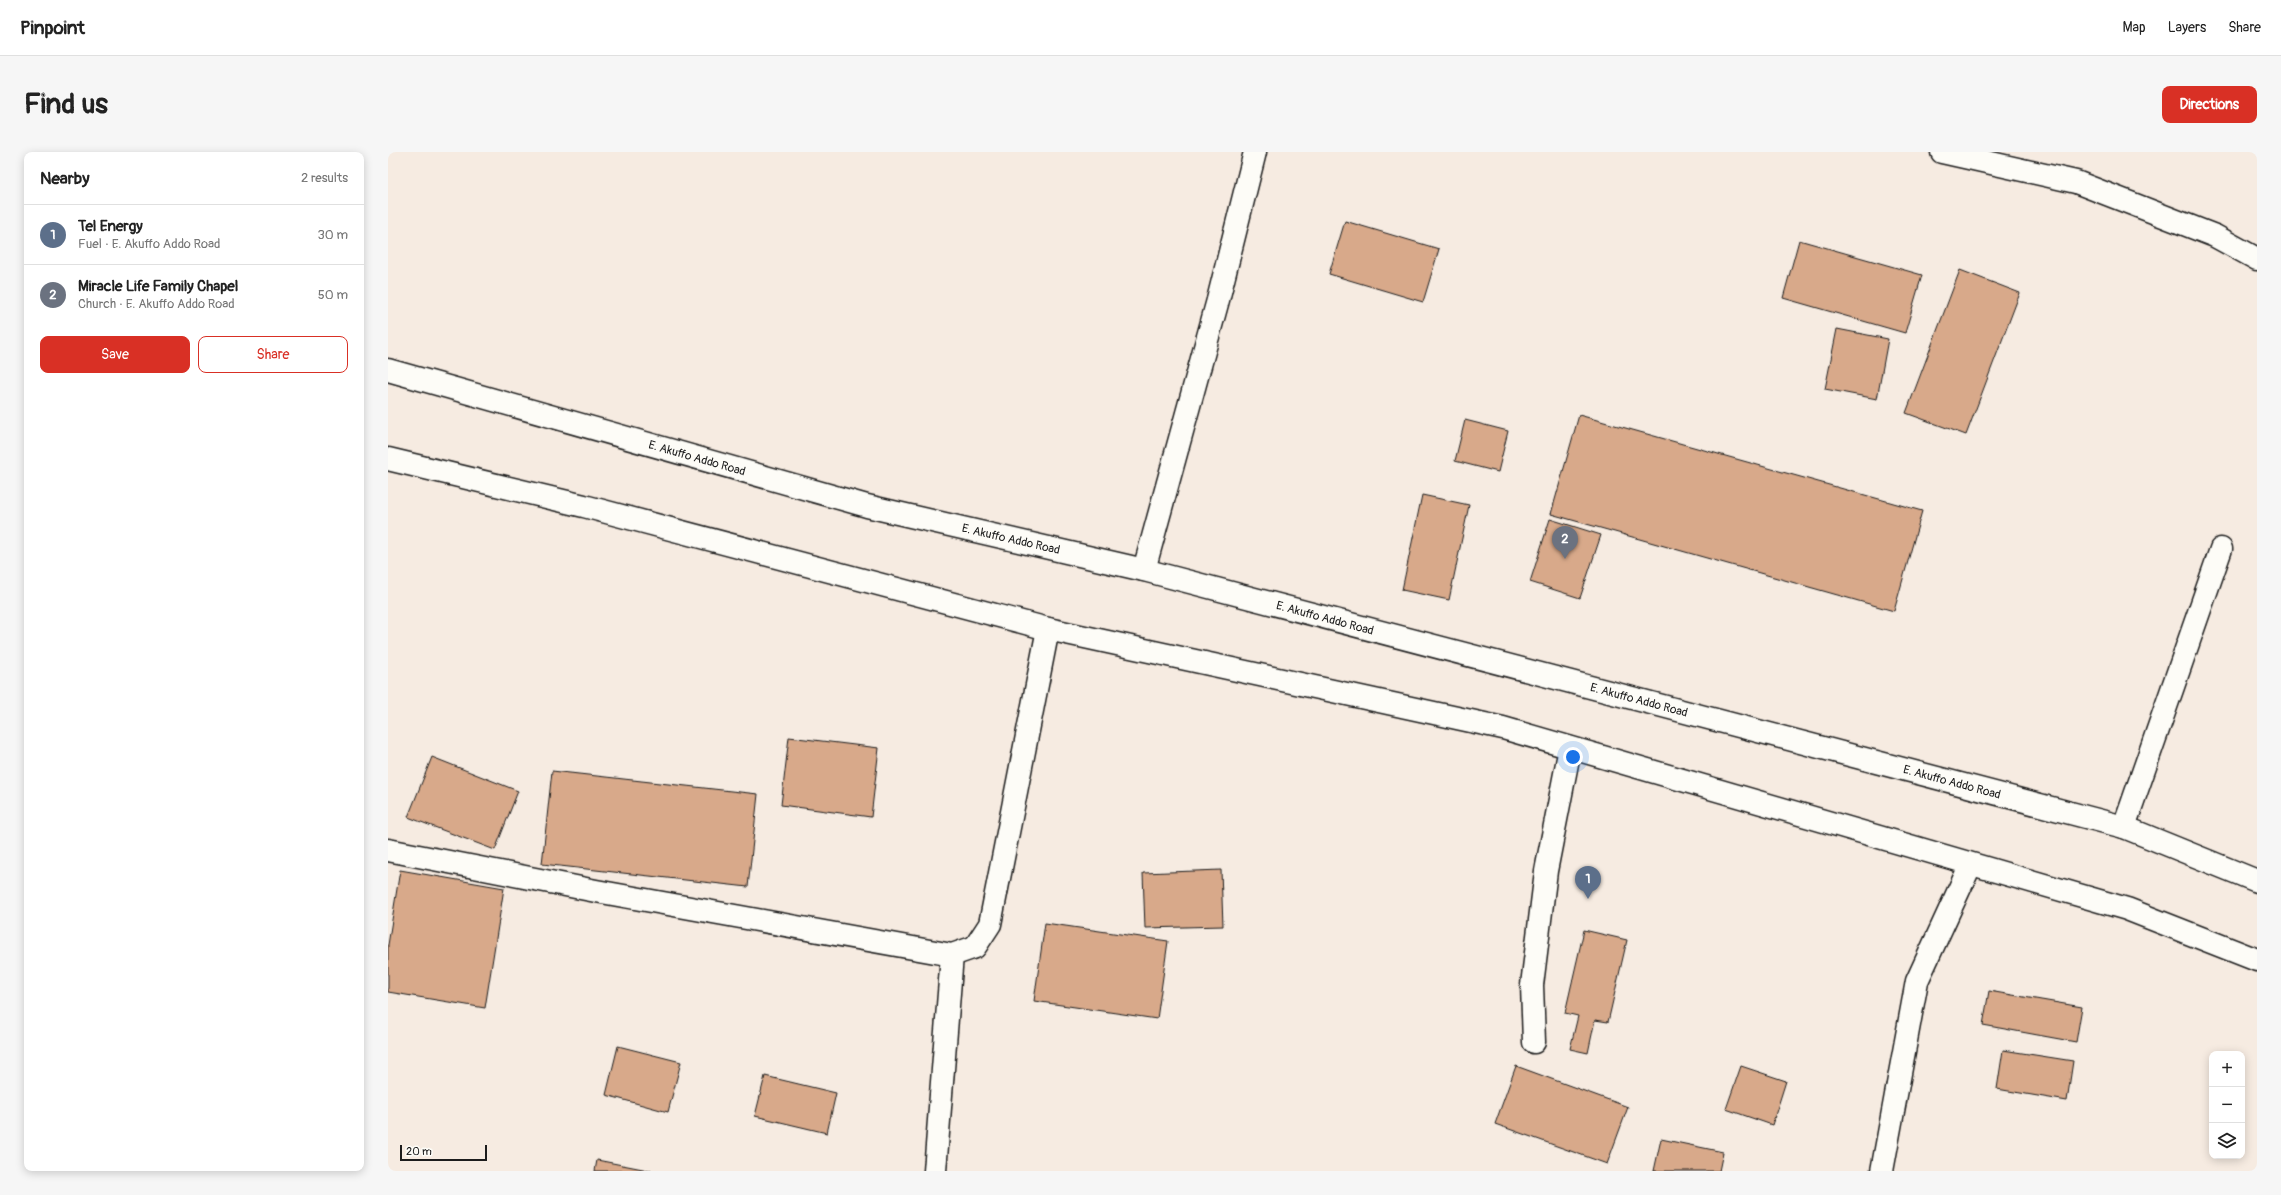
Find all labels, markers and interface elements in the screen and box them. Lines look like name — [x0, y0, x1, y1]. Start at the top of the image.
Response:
text: Pinpoint — [20, 16, 85, 40]
text: Map — [2123, 19, 2146, 36]
text: Layers — [2168, 19, 2206, 36]
text: Share — [2228, 19, 2261, 36]
button: Directions — [2162, 86, 2257, 123]
text: Find us — [24, 87, 108, 122]
text: Nearby — [40, 168, 89, 189]
text: 2 results — [301, 170, 348, 186]
text: Tel Energy — [78, 217, 143, 236]
text: 1 — [50, 227, 56, 243]
text: 30 m — [318, 227, 348, 243]
text: Fuel · E. Akuffo Addo Road — [78, 236, 220, 252]
text: Miracle Life Family Chapel — [78, 277, 238, 296]
text: 2 — [49, 287, 57, 303]
text: 50 m — [318, 287, 348, 303]
text: Church · E. Akuffo Addo Road — [78, 296, 235, 312]
button: Save — [40, 336, 190, 373]
button: Share — [198, 336, 348, 373]
street label: E. Akuffo Addo Road — [647, 437, 747, 480]
street label: E. Akuffo Addo Road — [960, 521, 1062, 558]
pin: 2 — [1552, 526, 1578, 559]
street label: E. Akuffo Addo Road — [1274, 598, 1375, 639]
street label: E. Akuffo Addo Road — [1588, 680, 1689, 721]
your location — [1563, 747, 1583, 767]
street label: E. Akuffo Addo Road — [1901, 762, 2002, 803]
pin: 1 — [1575, 866, 1601, 899]
map controls — [2209, 1051, 2245, 1159]
button: + — [2209, 1051, 2245, 1087]
button: − — [2209, 1087, 2245, 1123]
button: layers — [2209, 1123, 2245, 1159]
scale bar — [400, 1143, 487, 1162]
text: 20 m — [406, 1145, 432, 1158]

